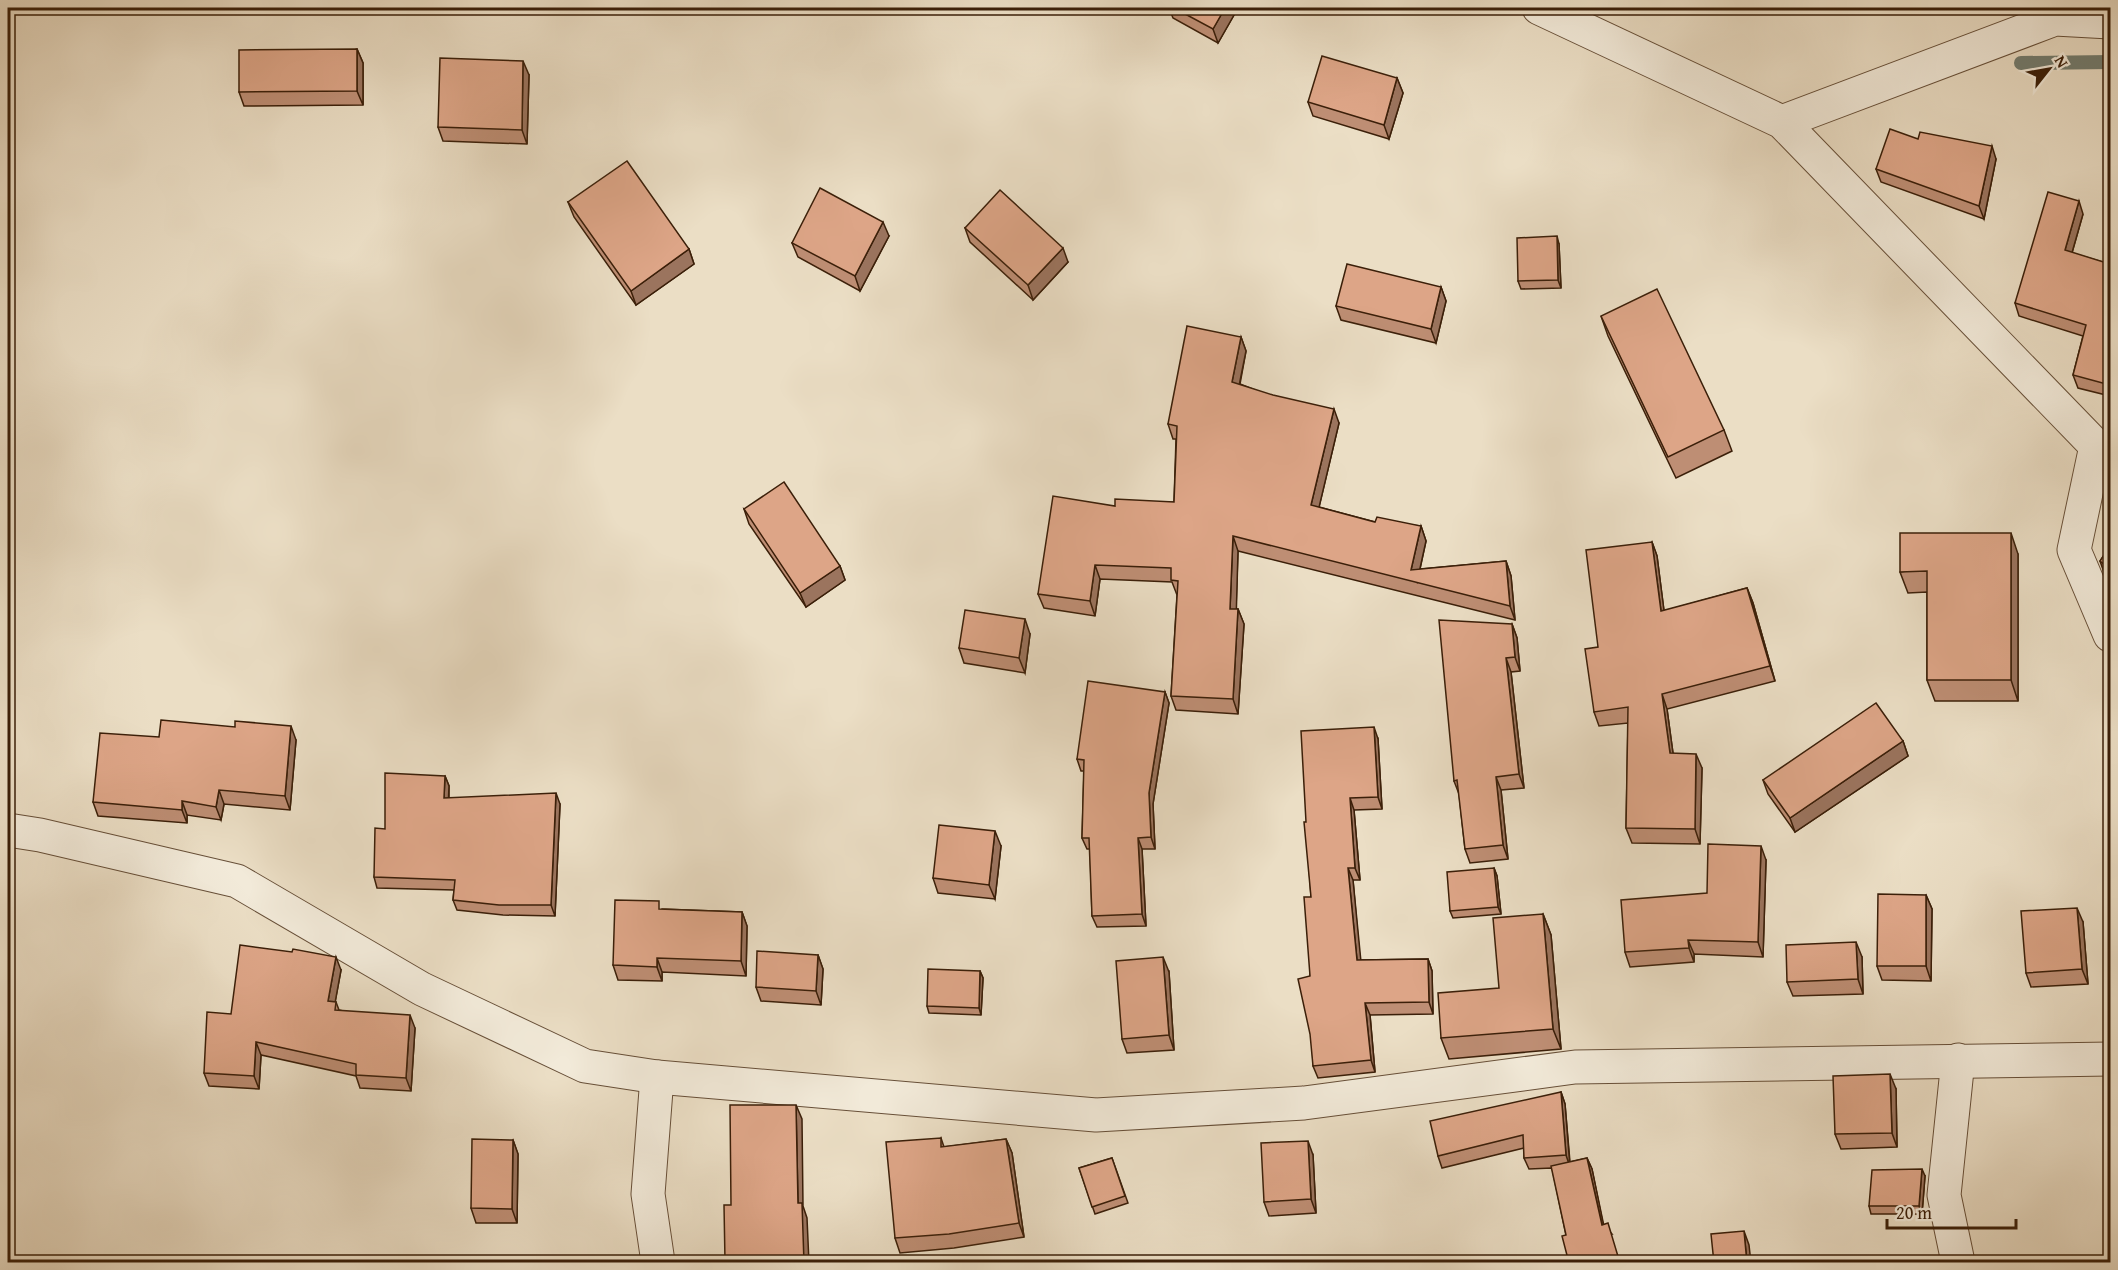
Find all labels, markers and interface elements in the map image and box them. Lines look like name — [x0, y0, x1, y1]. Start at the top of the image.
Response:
north arrow — [2019, 39, 2079, 99]
text: N — [2049, 51, 2075, 72]
scale bar — [1887, 1192, 2016, 1230]
text: 20 m — [1896, 1199, 1932, 1226]

